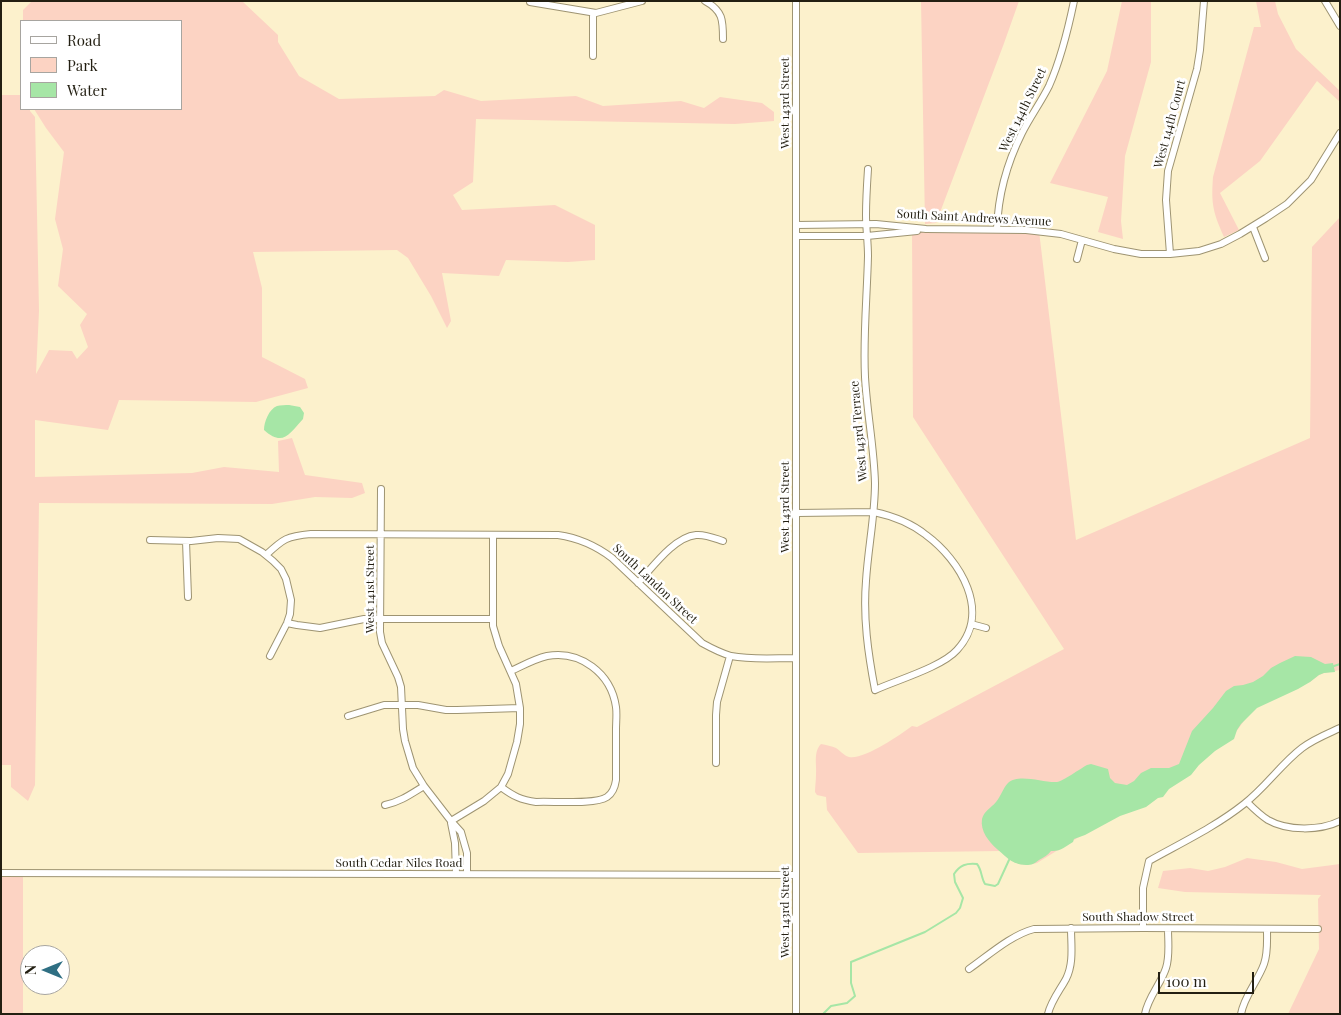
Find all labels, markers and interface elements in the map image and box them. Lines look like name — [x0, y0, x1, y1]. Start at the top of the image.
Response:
legend — [20, 20, 182, 110]
text: Road — [67, 30, 101, 50]
text: Park — [67, 55, 98, 75]
street label: West 143rd Street — [778, 57, 792, 149]
street label: West 144th Street — [996, 66, 1050, 154]
street label: West 144th Court — [1151, 78, 1189, 170]
text: Water — [67, 80, 107, 100]
street label: South Saint Andrews Avenue — [896, 207, 1052, 229]
street label: West 143rd Terrace — [847, 380, 871, 482]
street label: West 143rd Street — [778, 461, 792, 553]
street label: South Landon Street — [610, 541, 700, 627]
street label: West 141st Street — [363, 545, 377, 633]
street label: South Cedar Niles Road — [336, 856, 462, 870]
street label: West 143rd Street — [778, 866, 792, 958]
street label: South Shadow Street — [1082, 910, 1194, 924]
north arrow — [20, 945, 70, 995]
scale bar — [1161, 962, 1257, 994]
text: N — [21, 965, 40, 975]
text: 100 m — [1166, 971, 1207, 991]

